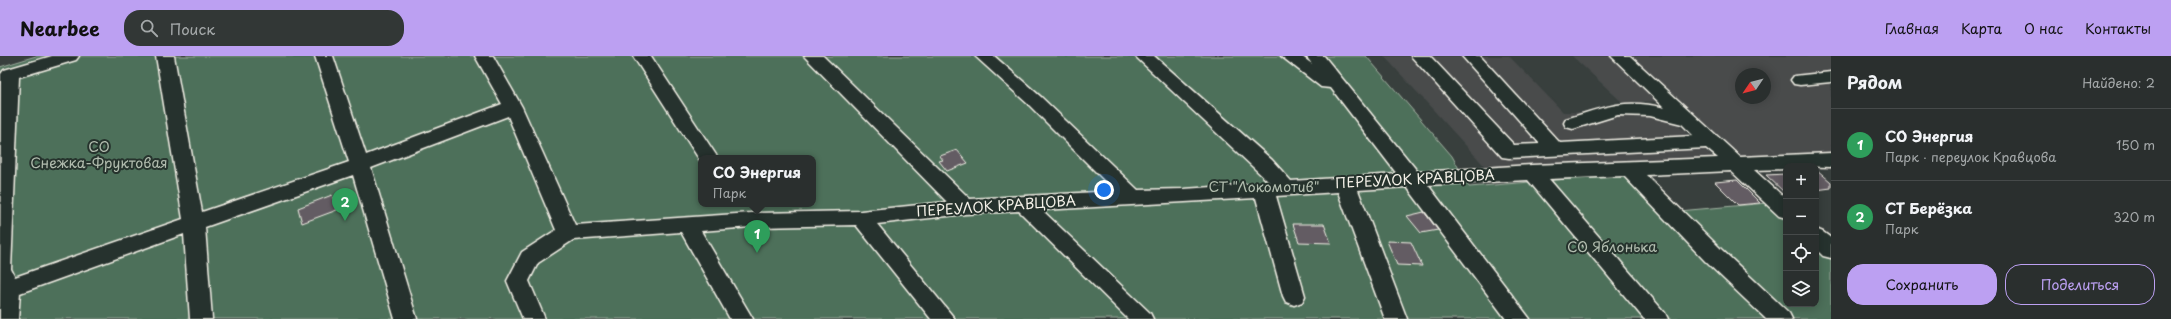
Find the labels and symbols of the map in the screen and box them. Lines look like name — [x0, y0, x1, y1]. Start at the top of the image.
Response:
north arrow — [1735, 68, 1771, 104]
park label: СО Снежка-Фруктовая — [30, 136, 168, 173]
street label: ПЕРЕУЛОК КРАВЦОВА — [1335, 164, 1495, 193]
park label: СТ "Локомотив" — [1208, 176, 1320, 197]
your location — [1094, 180, 1114, 200]
pin: 2 — [332, 188, 358, 221]
street label: ПЕРЕУЛОК КРАВЦОВА — [916, 189, 1076, 222]
pin: 1 — [744, 220, 770, 253]
park label: СО Яблонька — [1567, 236, 1657, 257]

